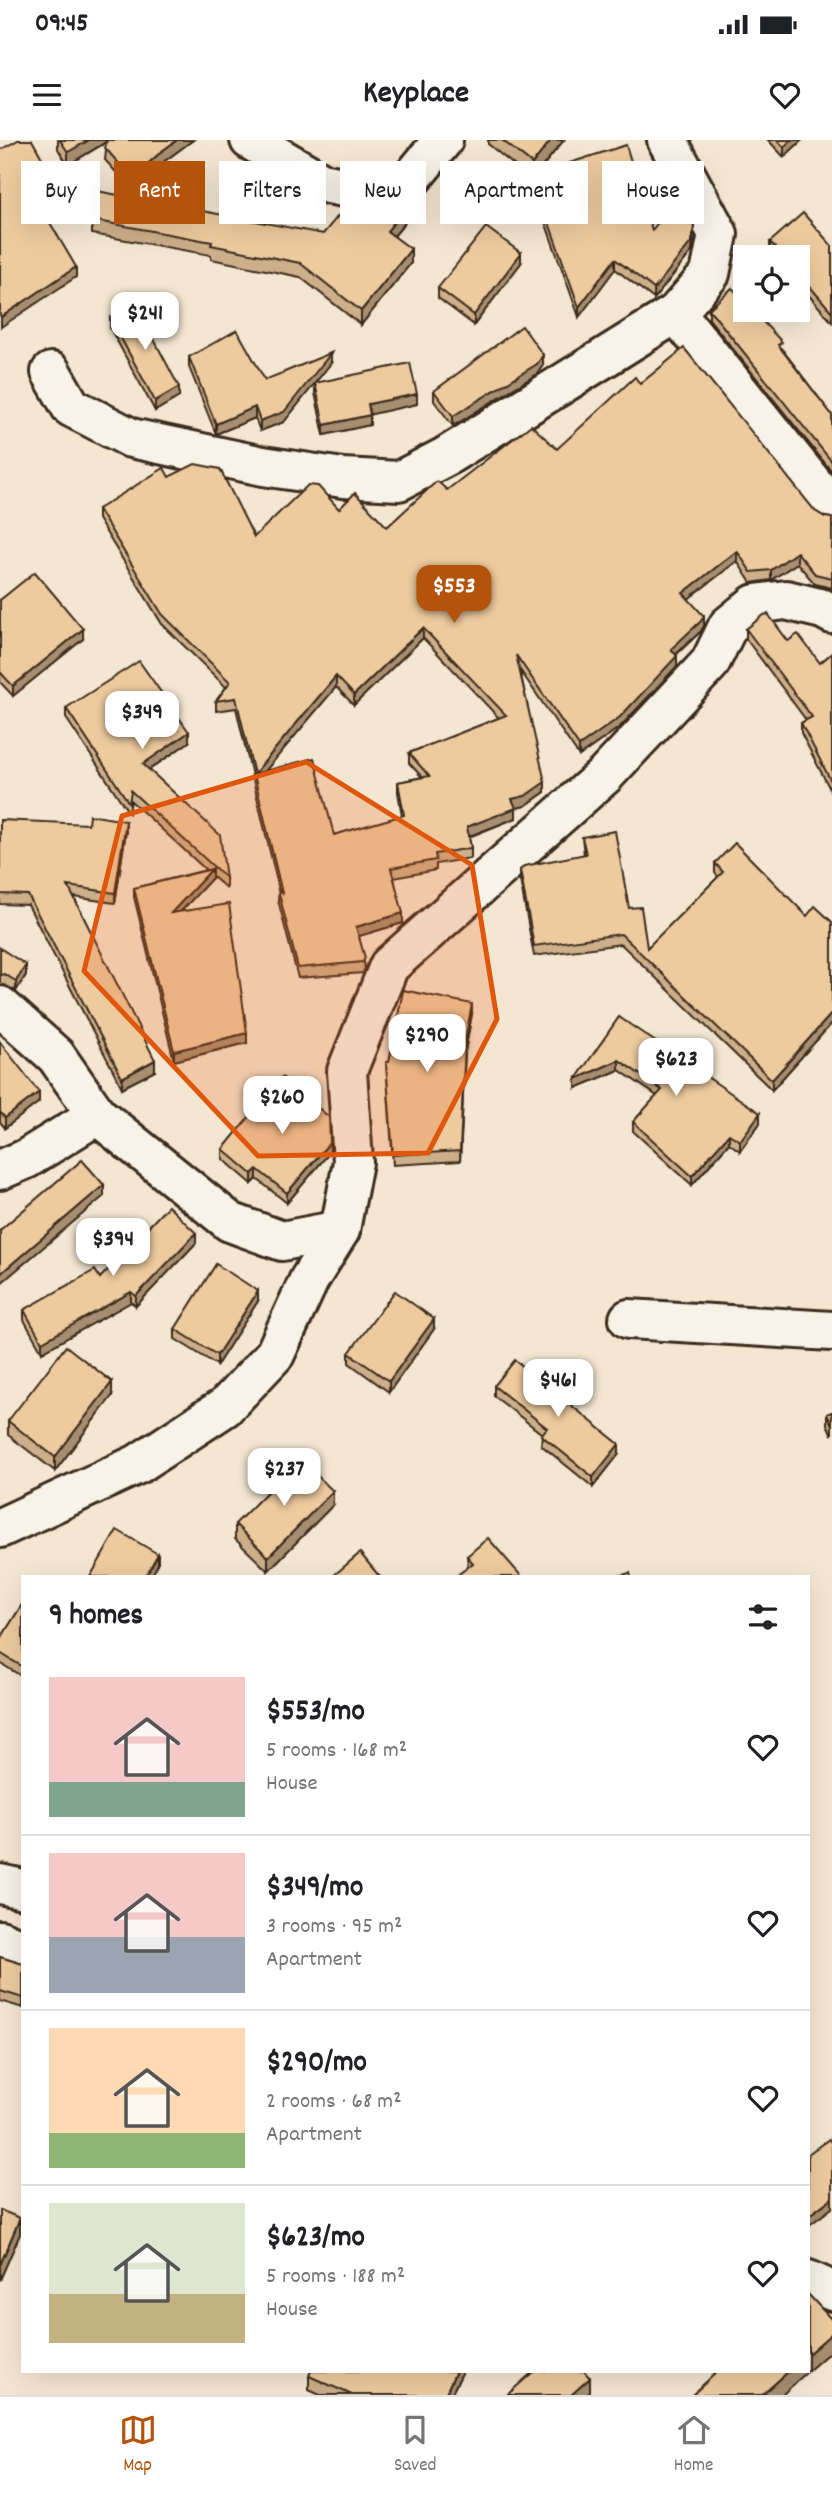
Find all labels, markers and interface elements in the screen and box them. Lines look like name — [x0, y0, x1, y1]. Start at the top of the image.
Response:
text: 09:45 — [35, 6, 88, 43]
text: Keyplace — [363, 72, 469, 118]
icon: menu — [28, 76, 66, 114]
icon: heart — [766, 76, 804, 114]
chip: Buy — [21, 161, 100, 224]
chip: Rent — [114, 161, 205, 224]
chip: Filters — [219, 161, 326, 224]
chip: New — [340, 161, 426, 224]
chip: Apartment — [440, 161, 588, 224]
chip: House — [602, 161, 704, 224]
map controls — [733, 245, 810, 322]
button: locate — [733, 245, 810, 322]
pin: $241 — [104, 292, 186, 352]
text: $241 — [127, 298, 163, 331]
pin: $553 — [413, 566, 495, 625]
text: $553 — [432, 571, 476, 604]
pin: $349 — [101, 692, 183, 751]
text: $349 — [121, 697, 163, 730]
pin: $290 — [386, 1014, 468, 1074]
text: $290 — [405, 1020, 449, 1053]
pin: $623 — [635, 1038, 717, 1098]
text: $623 — [654, 1044, 698, 1077]
pin: $260 — [241, 1076, 323, 1136]
text: $260 — [259, 1082, 305, 1115]
pin: $394 — [72, 1218, 154, 1278]
text: $394 — [92, 1224, 134, 1257]
pin: $461 — [517, 1360, 599, 1419]
text: $461 — [539, 1365, 577, 1398]
pin: $237 — [243, 1448, 325, 1508]
text: $237 — [264, 1454, 304, 1487]
text: 9 homes — [49, 1596, 143, 1639]
icon: filters — [744, 1598, 782, 1636]
text: $553/mo — [266, 1692, 365, 1735]
icon: home — [105, 1705, 189, 1789]
icon: heart — [744, 1728, 782, 1766]
text: 5 rooms · 168 m² — [266, 1735, 407, 1768]
text: House — [266, 1768, 318, 1801]
text: $349/mo — [266, 1868, 363, 1911]
icon: home — [105, 1881, 189, 1965]
icon: heart — [744, 1904, 782, 1942]
text: 3 rooms · 95 m² — [266, 1911, 402, 1944]
text: Apartment — [266, 1944, 362, 1977]
text: $290/mo — [266, 2043, 367, 2086]
icon: home — [105, 2056, 189, 2140]
icon: heart — [744, 2079, 782, 2117]
text: 2 rooms · 68 m² — [266, 2086, 402, 2119]
text: Apartment — [266, 2119, 362, 2152]
text: $623/mo — [266, 2218, 365, 2261]
icon: home — [105, 2231, 189, 2315]
icon: heart — [744, 2254, 782, 2292]
text: 5 rooms · 188 m² — [266, 2261, 405, 2294]
text: House — [266, 2294, 318, 2327]
tab: Map — [119, 2411, 157, 2480]
tab: Saved — [394, 2411, 436, 2480]
tab: Home — [674, 2411, 713, 2480]

